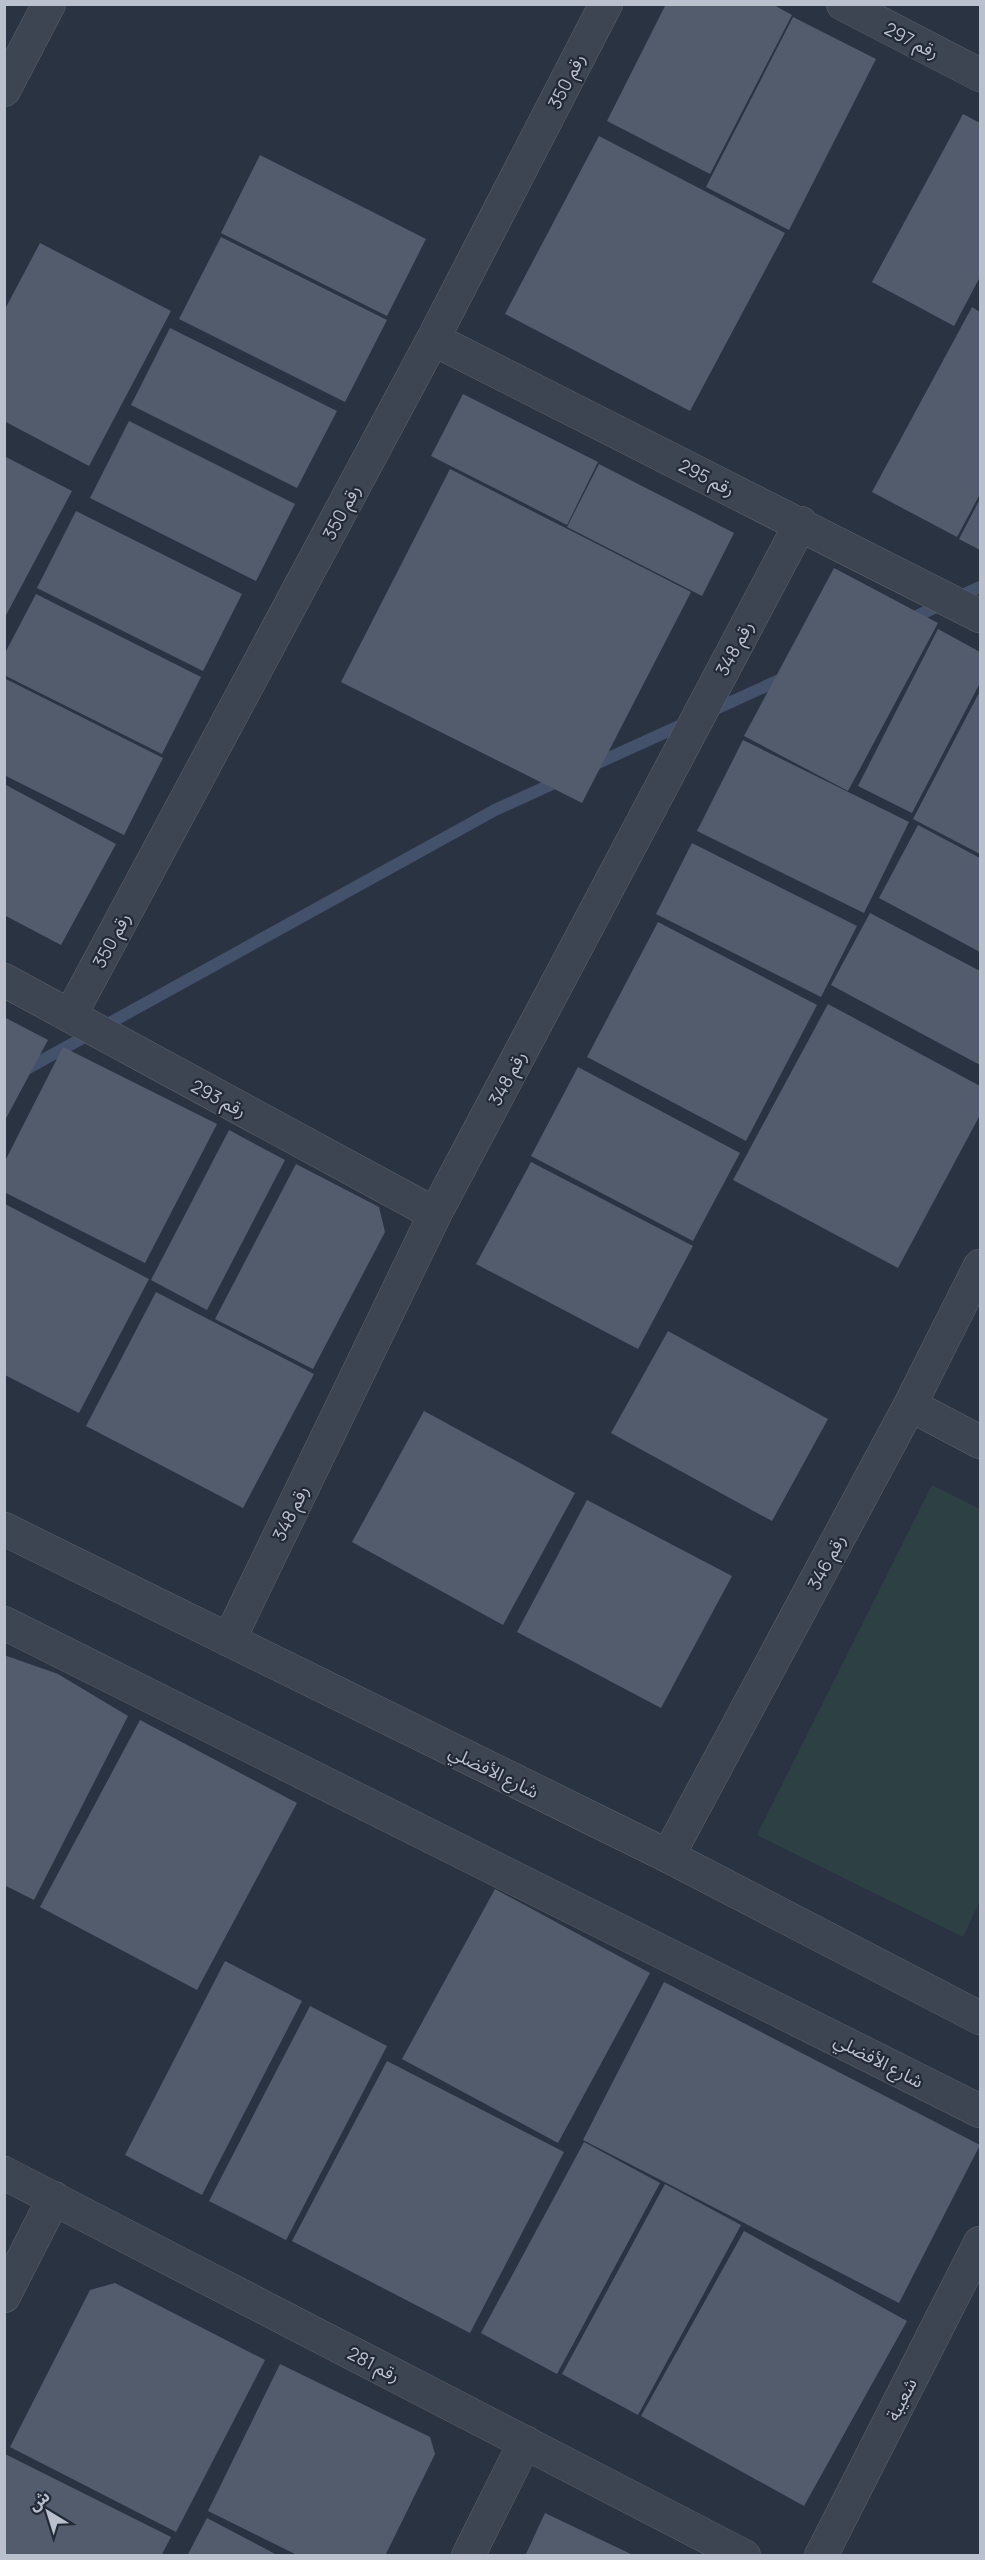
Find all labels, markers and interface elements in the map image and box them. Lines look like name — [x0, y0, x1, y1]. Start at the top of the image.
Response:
street label: رقم 297 — [880, 16, 943, 66]
street label: رقم 350 — [542, 49, 592, 114]
street label: رقم 295 — [674, 453, 739, 503]
street label: رقم 350 — [317, 480, 367, 545]
street label: رقم 348 — [710, 616, 760, 681]
street label: رقم 350 — [87, 908, 137, 973]
street label: رقم 348 — [483, 1046, 533, 1111]
street label: رقم 293 — [186, 1074, 251, 1124]
street label: رقم 348 — [266, 1481, 315, 1546]
street label: رقم 346 — [801, 1530, 852, 1595]
street label: شارع الأفضلي — [444, 1739, 543, 1806]
street label: شارع الأفضلي — [829, 2027, 928, 2095]
street label: رقم 281 — [343, 2341, 404, 2389]
street label: شعيبة — [880, 2373, 922, 2425]
north arrow — [18, 2482, 78, 2542]
text: ش — [23, 2485, 54, 2516]

